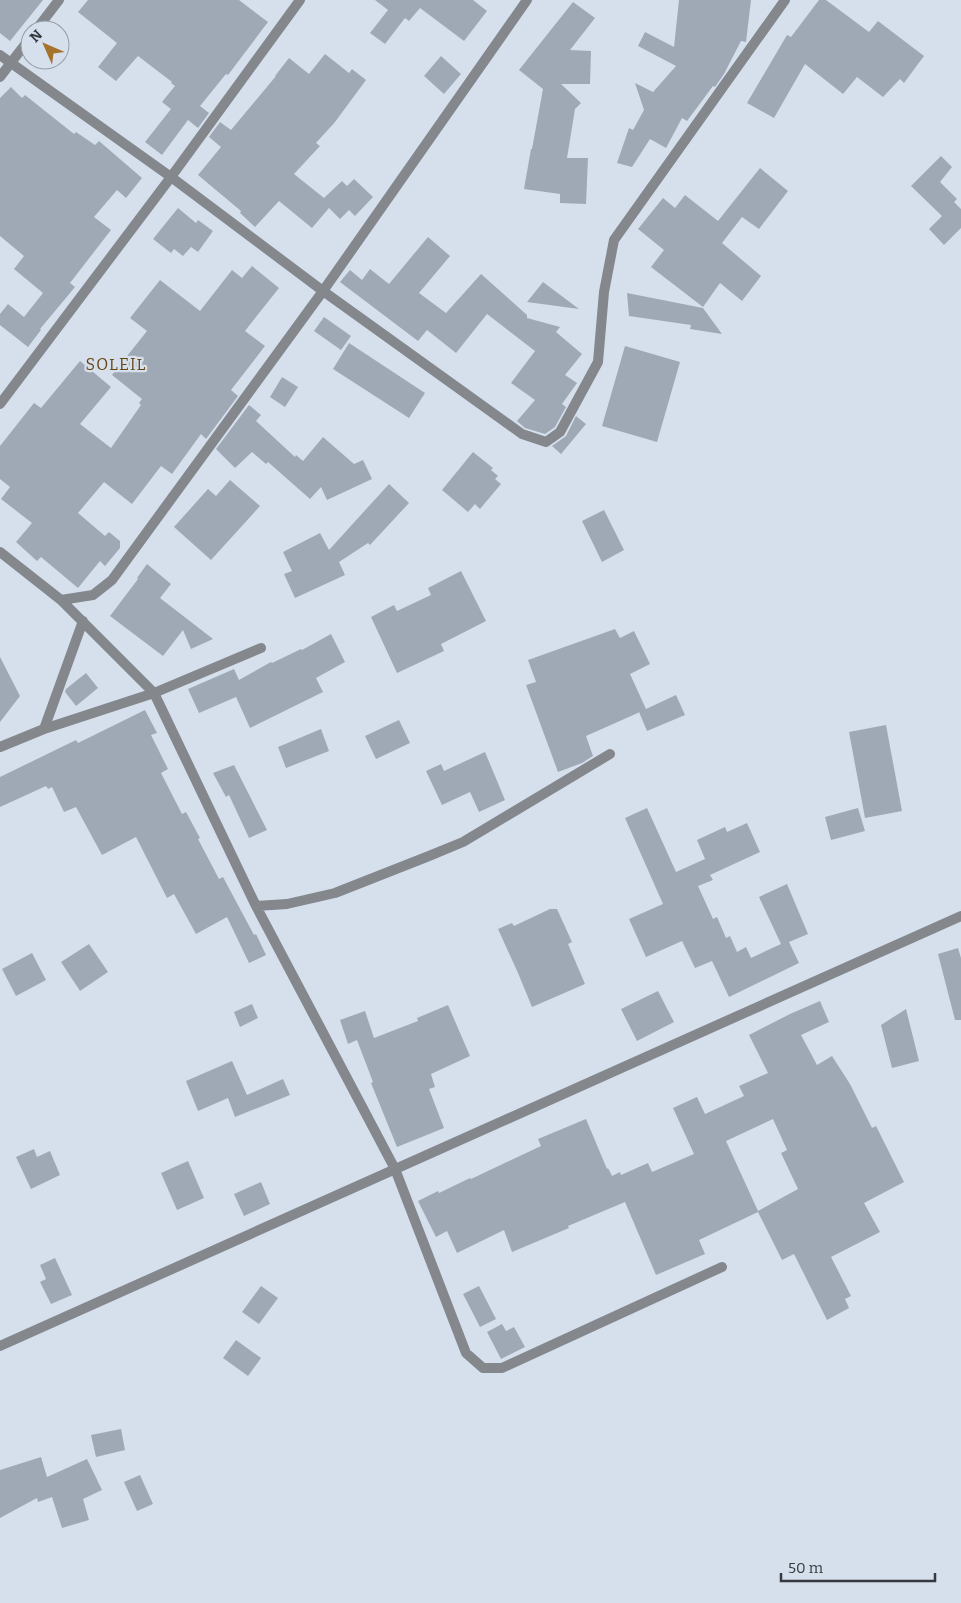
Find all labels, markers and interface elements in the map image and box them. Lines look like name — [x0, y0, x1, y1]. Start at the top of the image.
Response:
north arrow — [20, 20, 70, 70]
text: N — [26, 26, 46, 46]
district label: SOLEIL — [86, 355, 146, 374]
scale bar — [781, 1550, 935, 1582]
text: 50 m — [788, 1559, 824, 1577]

